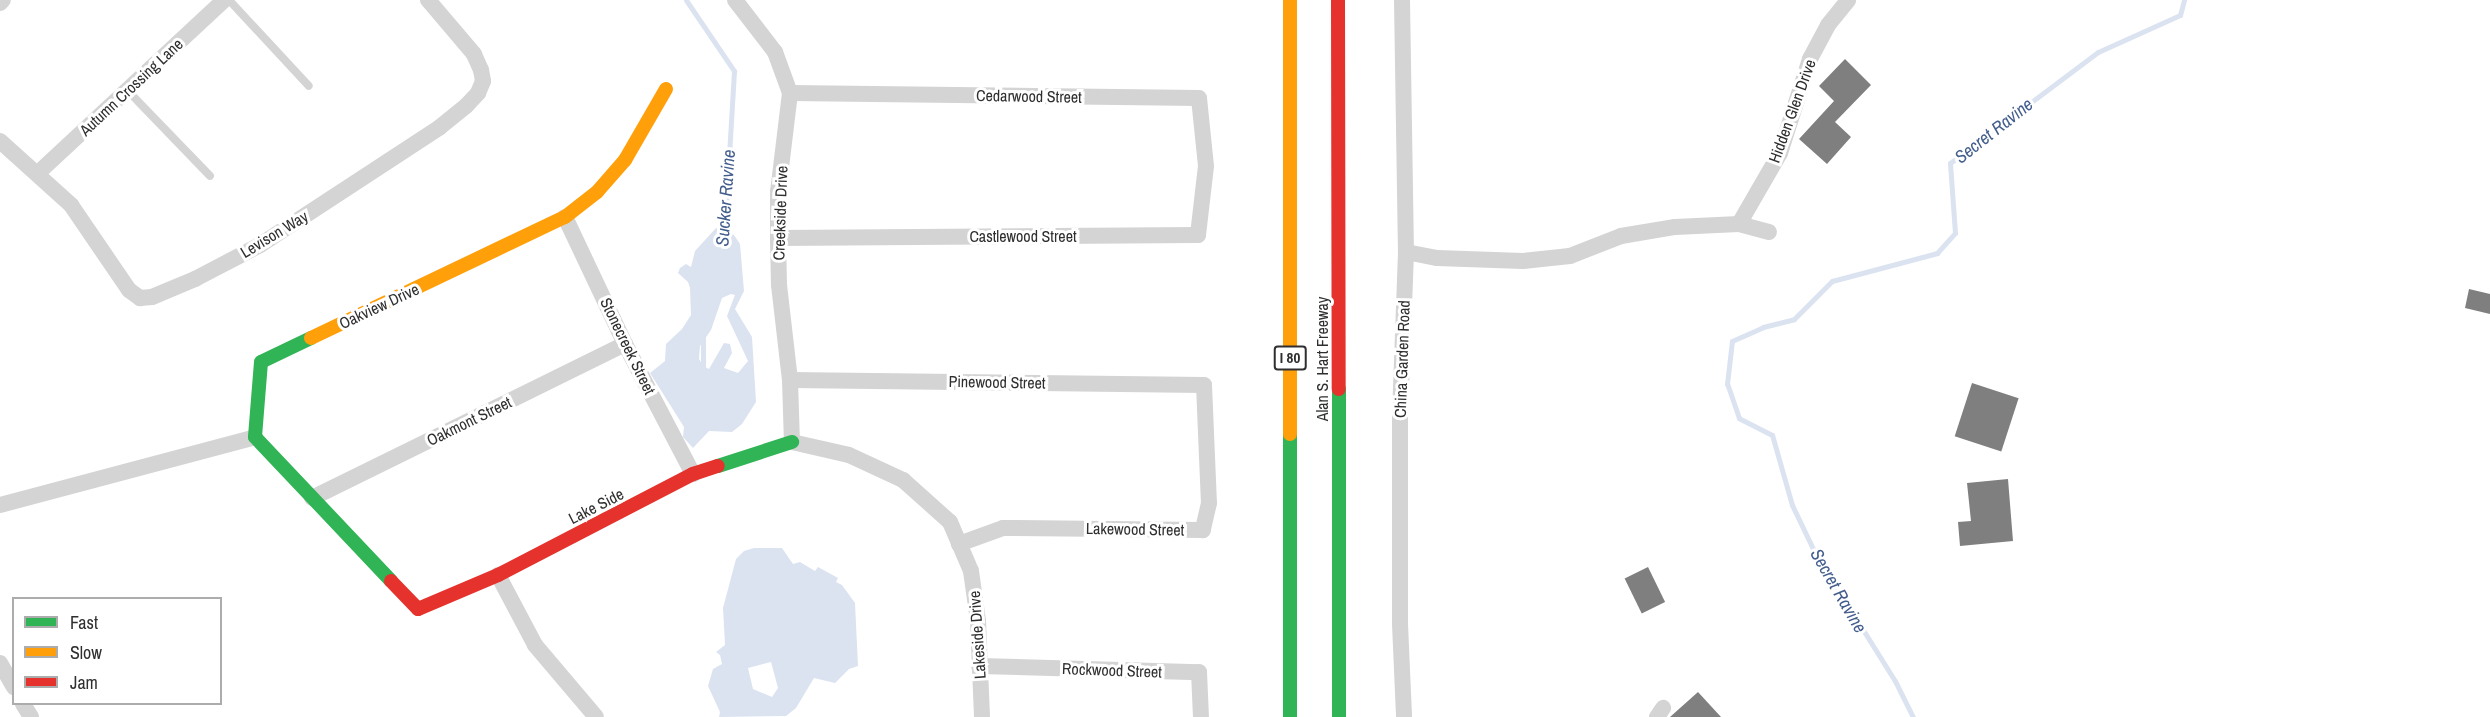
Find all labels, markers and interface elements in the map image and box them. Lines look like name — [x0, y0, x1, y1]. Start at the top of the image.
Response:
street label: Autumn Crossing Lane — [75, 34, 187, 140]
street label: Hidden Glen Drive — [1764, 57, 1820, 165]
street label: Cedarwood Street — [976, 85, 1082, 107]
water label: Secret Ravine — [1951, 94, 2037, 168]
water label: Sucker Ravine — [712, 149, 740, 247]
street label: Creekside Drive — [769, 165, 791, 261]
street label: Levison Way — [237, 206, 311, 262]
street label: Castlewood Street — [969, 226, 1077, 246]
street label: Oakview Drive — [336, 279, 422, 333]
street label: Stonecreek Street — [596, 295, 660, 397]
street label: Alan S. Hart Freeway — [1312, 297, 1332, 421]
street label: China Garden Road — [1390, 300, 1414, 418]
road number: I 80 — [1274, 346, 1306, 370]
street label: Pinewood Street — [948, 372, 1046, 392]
street label: Oakmont Street — [423, 392, 515, 450]
street label: Lake Side — [565, 484, 627, 528]
street label: Lakewood Street — [1086, 519, 1184, 539]
water label: Secret Ravine — [1805, 545, 1871, 637]
street label: Lakeside Drive — [964, 590, 990, 680]
legend — [12, 597, 222, 705]
text: Fast — [70, 610, 98, 635]
text: Slow — [70, 640, 102, 665]
street label: Rockwood Street — [1062, 659, 1162, 681]
text: Jam — [70, 670, 98, 695]

